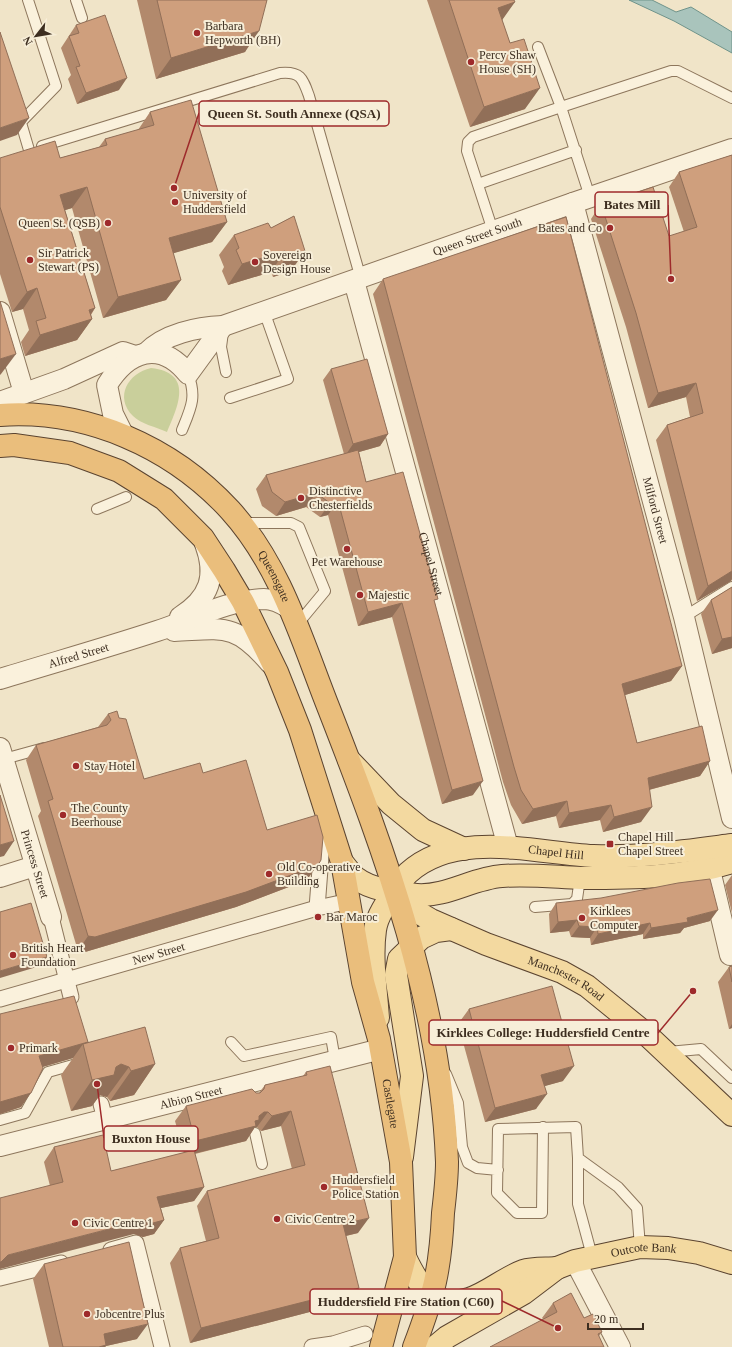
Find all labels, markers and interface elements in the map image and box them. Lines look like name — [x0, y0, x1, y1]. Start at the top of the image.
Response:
north arrow — [16, 16, 56, 56]
place label: Barbara Hepworth (BH) — [205, 19, 281, 47]
marker: Barbara Hepworth (BH) — [192, 28, 202, 38]
text: N — [20, 35, 35, 48]
place label: Percy Shaw House (SH) — [479, 48, 536, 76]
marker: Percy Shaw House (SH) — [466, 57, 476, 67]
callout: Queen St. South Annexe (QSA) — [199, 101, 389, 126]
text: Queen St. South Annexe (QSA) — [208, 106, 381, 121]
place label: University of Huddersfield — [183, 188, 247, 216]
callout: Bates Mill — [595, 192, 668, 217]
marker: University of Huddersfield — [170, 197, 180, 207]
text: Bates Mill — [604, 197, 661, 212]
street label: Queen Street South — [431, 215, 524, 259]
place label: Queen St. (QSB) — [18, 216, 100, 230]
marker: Queen St. (QSB) — [103, 218, 113, 228]
place label: Bates and Co — [538, 221, 602, 235]
marker: Bates and Co — [605, 223, 615, 233]
place label: Sir Patrick Stewart (PS) — [38, 246, 99, 274]
place label: Sovereign Design House — [263, 248, 331, 276]
marker: Sir Patrick Stewart (PS) — [25, 255, 35, 265]
marker: Sovereign Design House — [250, 257, 260, 267]
street label: Milford Street — [640, 475, 671, 546]
place label: Distinctive Chesterfields — [309, 484, 373, 512]
marker: Distinctive Chesterfields — [296, 493, 306, 503]
street label: Chapel Street — [416, 531, 446, 598]
marker: Pet Warehouse — [342, 544, 352, 554]
street label: Queensgate — [255, 548, 293, 604]
place label: Pet Warehouse — [311, 555, 383, 569]
place label: Majestic — [368, 588, 409, 602]
marker: Majestic — [355, 590, 365, 600]
street label: Alfred Street — [47, 639, 111, 671]
place label: Stay Hotel — [84, 759, 136, 773]
marker: Stay Hotel — [71, 761, 81, 771]
place label: The County Beerhouse — [71, 801, 128, 829]
marker: The County Beerhouse — [58, 810, 68, 820]
street label: Princess Street — [18, 828, 52, 901]
place label: Chapel Hill Chapel Street — [618, 830, 684, 858]
marker: Chapel Hill Chapel Street — [605, 839, 615, 849]
street label: Chapel Hill — [528, 842, 585, 862]
place label: Old Co-operative Building — [277, 860, 361, 888]
marker: Old Co-operative Building — [264, 869, 274, 879]
place label: Kirklees Computer — [590, 904, 638, 932]
place label: Bar Maroc — [326, 910, 378, 924]
marker: Bar Maroc — [313, 912, 323, 922]
marker: Kirklees Computer — [577, 913, 587, 923]
street label: New Street — [131, 939, 187, 968]
place label: British Heart Foundation — [21, 941, 84, 969]
marker: British Heart Foundation — [8, 950, 18, 960]
street label: Manchester Road — [526, 953, 607, 1004]
callout: Kirklees College: Huddersfield Centre — [429, 1020, 658, 1045]
text: Kirklees College: Huddersfield Centre — [436, 1025, 650, 1040]
place label: Primark — [19, 1041, 58, 1055]
marker: Primark — [6, 1043, 16, 1053]
street label: Castlegate — [379, 1078, 402, 1130]
street label: Albion Street — [158, 1083, 224, 1112]
callout: Buxton House — [104, 1126, 198, 1151]
text: Buxton House — [112, 1131, 190, 1146]
place label: Huddersfield Police Station — [332, 1173, 399, 1201]
marker: Huddersfield Police Station — [319, 1182, 329, 1192]
place label: Civic Centre 2 — [285, 1212, 355, 1226]
marker: Civic Centre 2 — [272, 1214, 282, 1224]
place label: Civic Centre 1 — [83, 1216, 153, 1230]
marker: Civic Centre 1 — [70, 1218, 80, 1228]
street label: Outcote Bank — [610, 1240, 678, 1260]
callout: Huddersfield Fire Station (C60) — [310, 1289, 502, 1314]
text: Huddersfield Fire Station (C60) — [318, 1294, 494, 1309]
scale bar — [588, 1305, 643, 1331]
place label: Jobcentre Plus — [95, 1307, 165, 1321]
marker: Jobcentre Plus — [82, 1309, 92, 1319]
text: 20 m — [594, 1312, 619, 1326]

